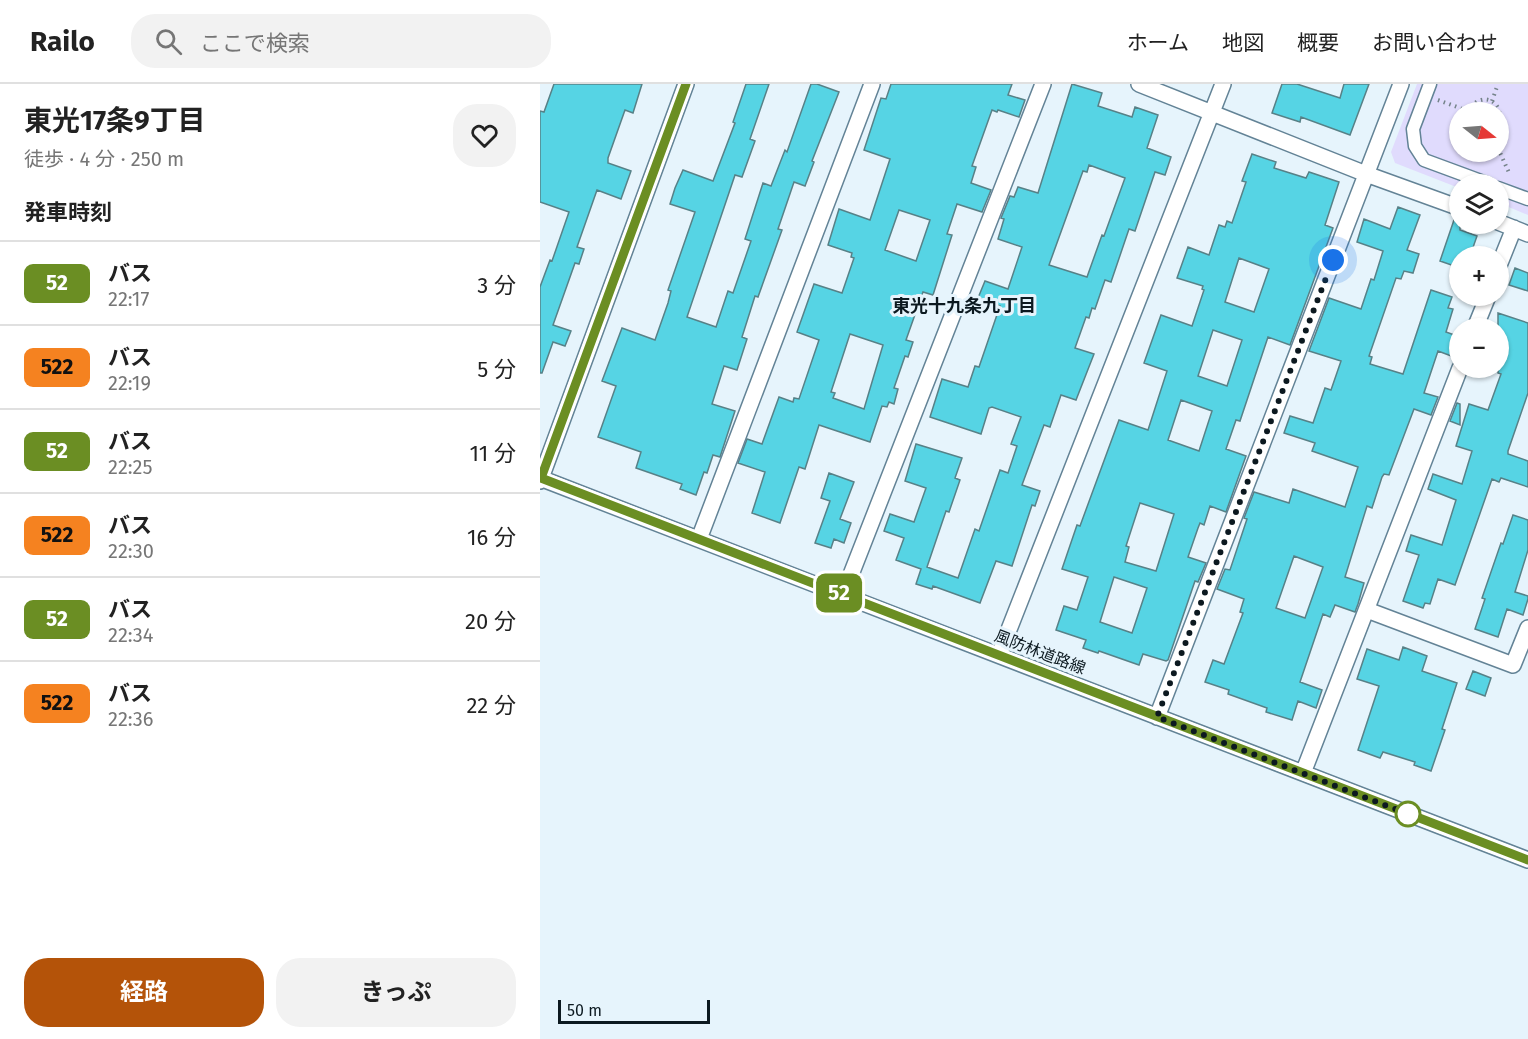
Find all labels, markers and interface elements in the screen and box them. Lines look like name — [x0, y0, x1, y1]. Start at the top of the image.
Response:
search box — [131, 14, 551, 68]
text: Railo — [30, 25, 95, 58]
icon: search — [152, 25, 185, 58]
text: ここで検索 — [200, 30, 310, 57]
text: ホーム — [1127, 30, 1189, 56]
text: 地図 — [1222, 30, 1264, 56]
text: 概要 — [1297, 30, 1339, 56]
text: お問い合わせ — [1372, 30, 1498, 56]
north arrow — [1449, 102, 1509, 162]
map controls — [1449, 102, 1509, 378]
text: 東光17条9丁目 — [24, 104, 206, 137]
button: heart — [453, 104, 516, 167]
text: 徒歩 · 4 分 · 250 m — [24, 147, 184, 171]
button: layers — [1449, 174, 1509, 234]
text: 発車時刻 — [24, 199, 112, 226]
your location — [1318, 245, 1348, 275]
button: + — [1449, 246, 1509, 306]
text: バス — [108, 260, 152, 287]
text: 52 — [46, 270, 68, 296]
text: 3 分 — [477, 272, 516, 299]
text: 22:17 — [108, 287, 149, 311]
district label: 東光十九条九丁目 — [892, 295, 1036, 317]
button: − — [1449, 318, 1509, 378]
text: バス — [108, 344, 152, 371]
text: 522 — [41, 354, 73, 380]
text: 5 分 — [477, 356, 516, 383]
text: 22:19 — [108, 371, 151, 395]
text: バス — [108, 428, 152, 455]
text: 52 — [46, 438, 68, 464]
text: 11 分 — [469, 440, 516, 467]
text: 22:25 — [108, 455, 153, 479]
text: バス — [108, 512, 152, 539]
text: 522 — [41, 522, 73, 548]
text: 16 分 — [467, 524, 516, 551]
text: 22:30 — [108, 539, 154, 563]
line badge: 52 — [812, 574, 866, 612]
text: 52 — [828, 580, 850, 606]
text: バス — [108, 596, 152, 623]
text: 52 — [46, 606, 68, 632]
text: 20 分 — [465, 608, 516, 635]
text: 22:34 — [108, 623, 153, 647]
street label: 風防林道路線 — [992, 626, 1088, 678]
text: バス — [108, 680, 152, 707]
text: 522 — [41, 690, 73, 716]
text: 22 分 — [466, 692, 516, 719]
text: 22:36 — [108, 707, 153, 731]
unlabelled marker — [1395, 801, 1421, 827]
button: 経路 — [24, 958, 264, 1027]
button: きっぷ — [276, 958, 516, 1027]
scale bar — [558, 997, 710, 1024]
text: 50 m — [567, 1001, 602, 1020]

